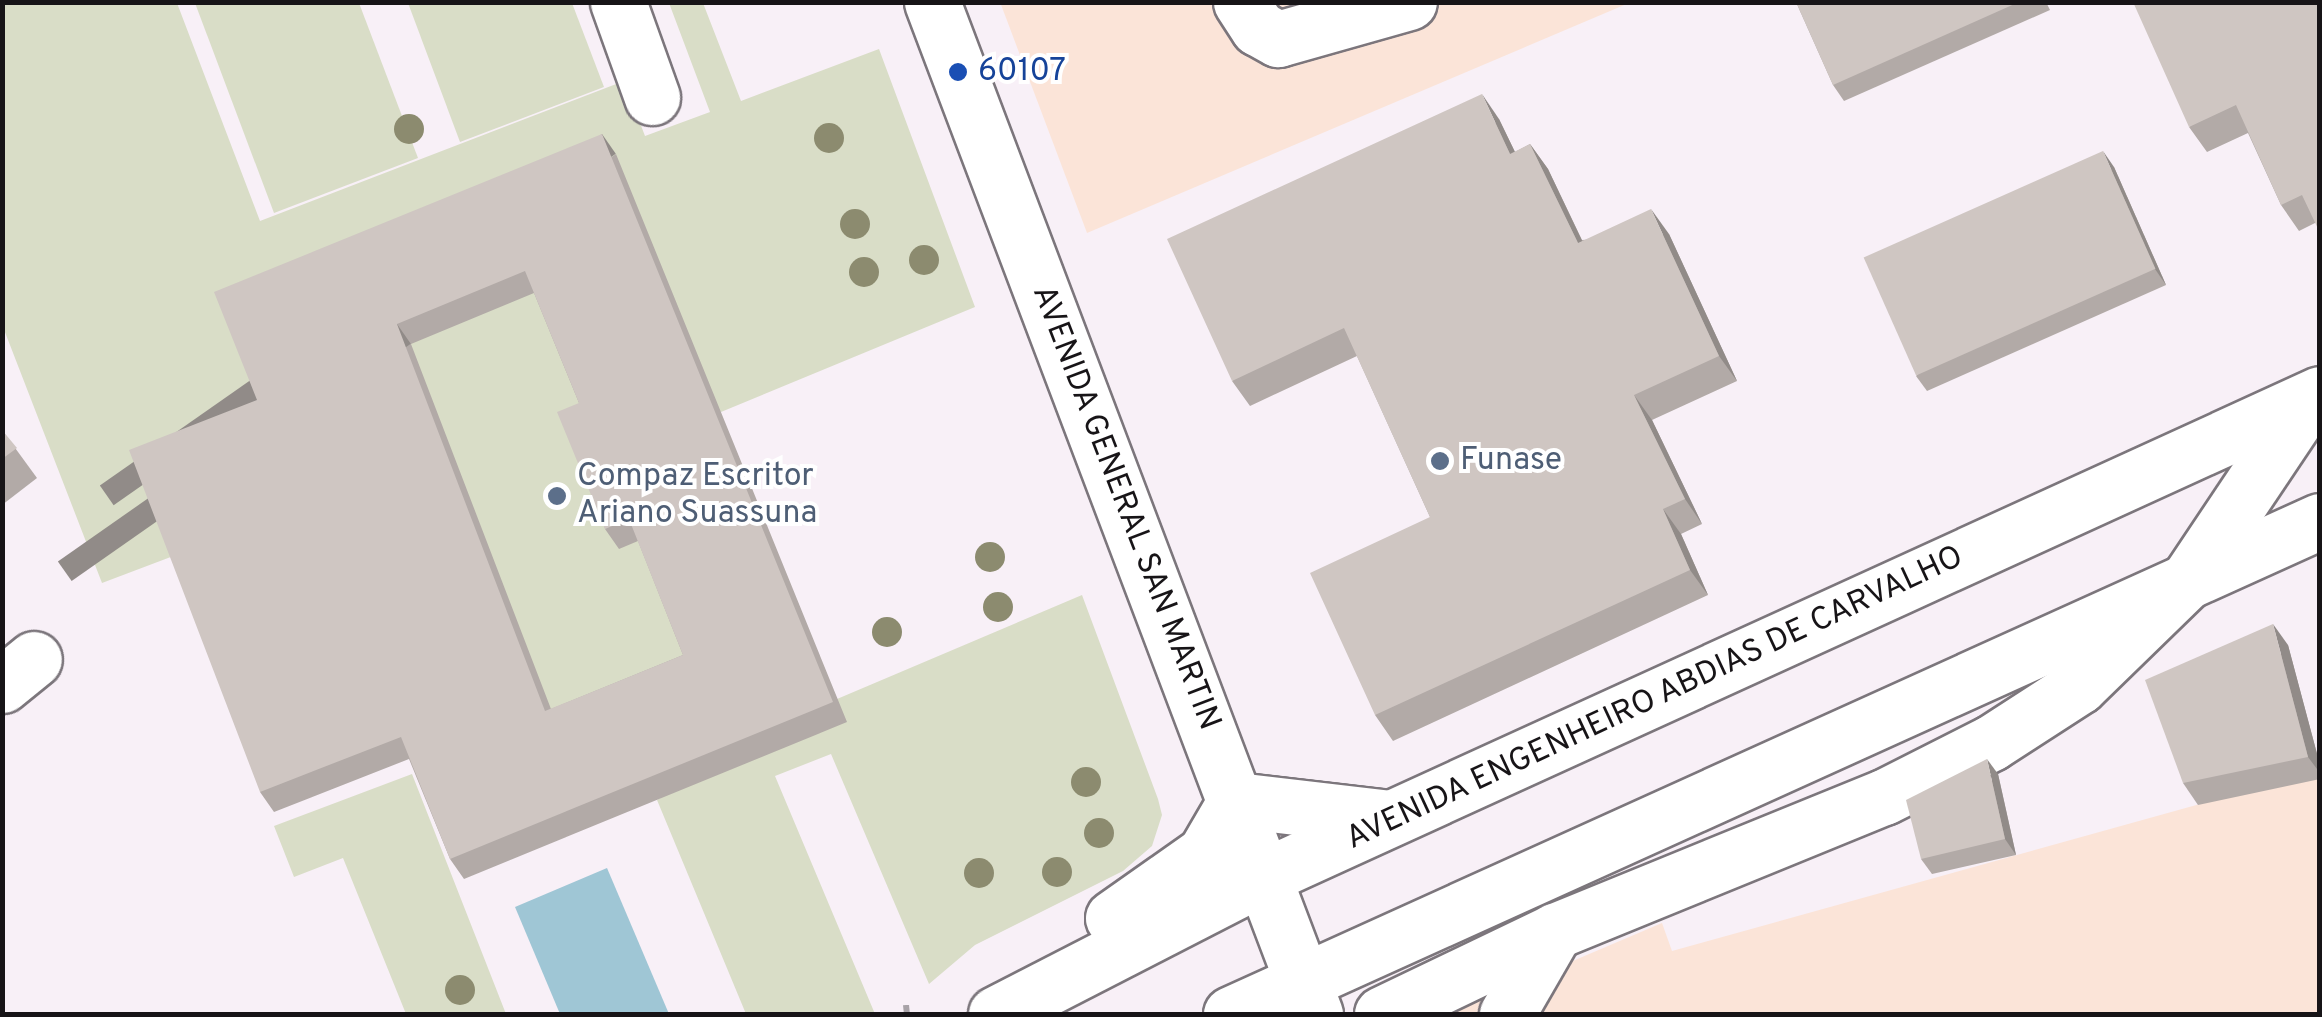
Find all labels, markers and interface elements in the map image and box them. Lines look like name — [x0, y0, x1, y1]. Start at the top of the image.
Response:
place label: 60107 — [978, 53, 1066, 91]
marker: 60107 — [947, 61, 969, 83]
street label: AVENIDA GENERAL SAN MARTIN — [1022, 279, 1228, 737]
place label: Funase — [1460, 442, 1562, 480]
marker: Funase — [1429, 450, 1451, 472]
place label: Compaz Escritor Ariano Suassuna — [577, 459, 817, 534]
marker: Compaz Escritor Ariano Suassuna — [546, 485, 568, 507]
street label: AVENIDA ENGENHEIRO ABDIAS DE CARVALHO — [1339, 538, 1971, 860]

